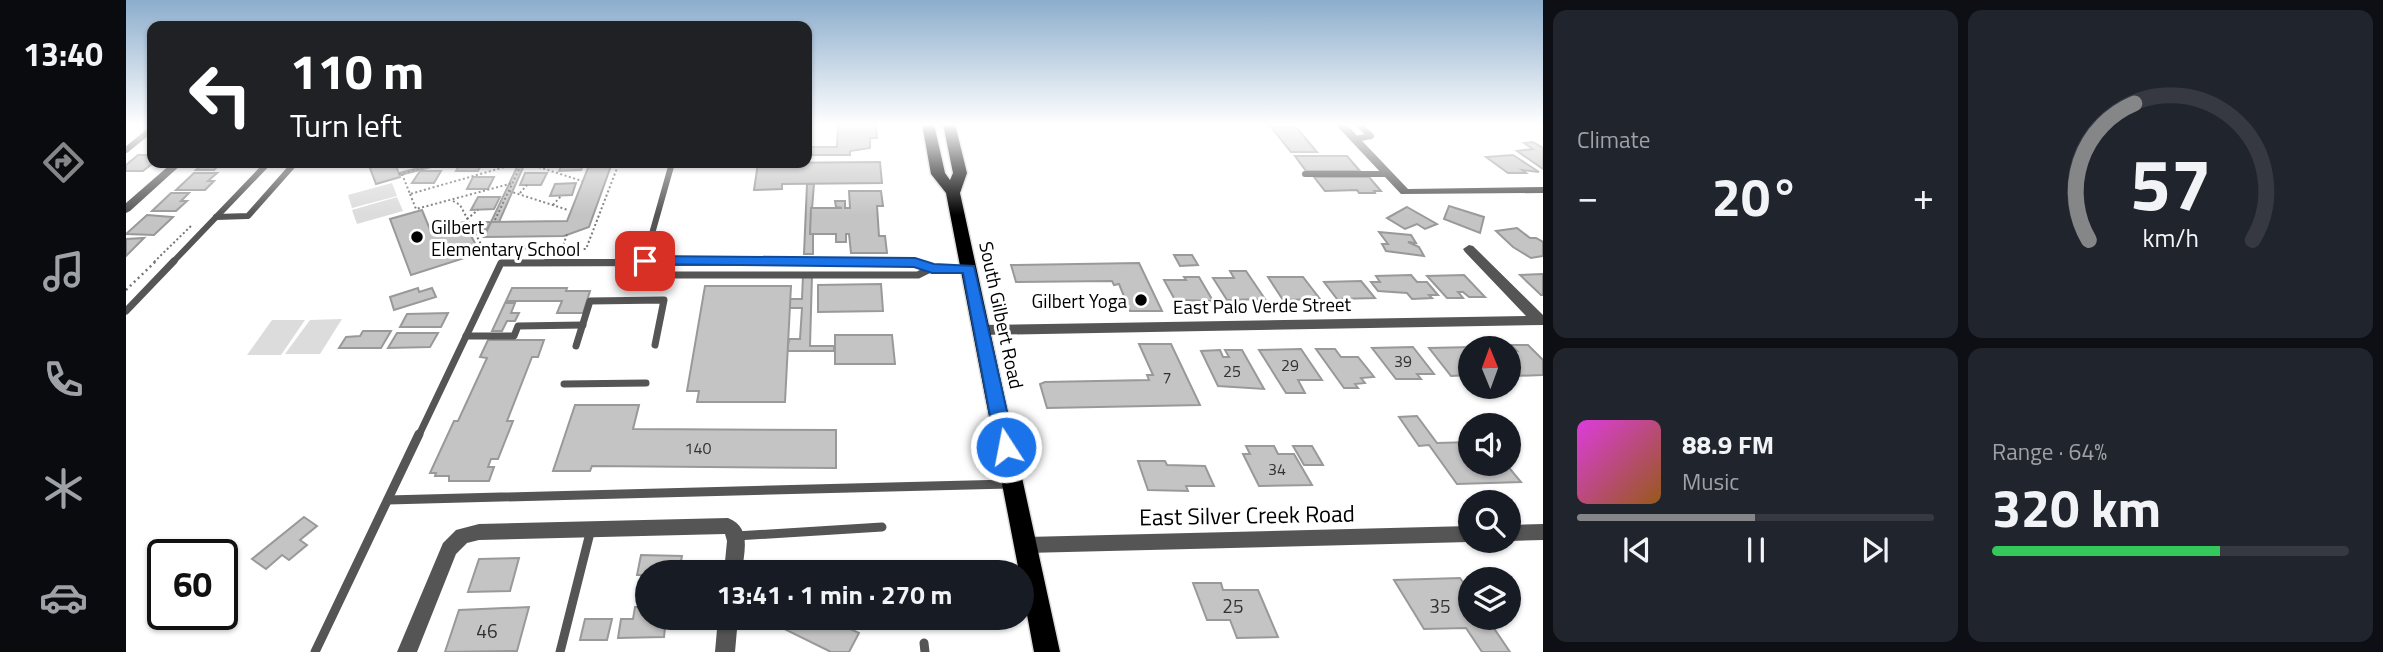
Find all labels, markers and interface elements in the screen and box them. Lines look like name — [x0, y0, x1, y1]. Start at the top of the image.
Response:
text: 13:40 — [23, 30, 103, 78]
text: 110 m — [290, 33, 424, 108]
icon: left — [175, 49, 266, 140]
text: Turn left — [290, 101, 402, 149]
text: Climate — [1577, 122, 1650, 157]
text: 57 — [2130, 128, 2211, 238]
icon: directions — [39, 138, 88, 187]
text: 20° — [1712, 157, 1799, 236]
text: − — [1577, 167, 1598, 225]
text: + — [1913, 167, 1934, 225]
place label: Gilbert Elementary School — [431, 212, 580, 263]
text: km/h — [2142, 219, 2199, 257]
marker: Gilbert Elementary School — [409, 229, 425, 245]
pin — [615, 231, 675, 291]
street label: South Gilbert Road — [972, 239, 1032, 391]
icon: arrive — [626, 242, 664, 280]
icon: music — [39, 247, 88, 296]
place label: Gilbert Yoga — [1032, 286, 1127, 315]
street label: East Palo Verde Street — [1173, 289, 1352, 321]
marker: Gilbert Yoga — [1133, 292, 1149, 308]
north arrow — [1458, 336, 1521, 399]
map controls — [1458, 336, 1521, 630]
house number: 39 — [1394, 349, 1412, 373]
house number: 29 — [1281, 353, 1299, 377]
icon: phone — [39, 355, 88, 404]
house number: 25 — [1223, 359, 1241, 383]
house number: 7 — [1163, 365, 1171, 389]
position arrow — [969, 410, 1043, 484]
button: sound — [1458, 413, 1521, 476]
text: 88.9 FM — [1682, 425, 1774, 464]
text: Range · 64% — [1992, 434, 2107, 469]
house number: 140 — [685, 436, 711, 460]
house number: 34 — [1268, 457, 1286, 481]
icon: climate — [39, 464, 88, 513]
text: Music — [1682, 464, 1739, 499]
text: 320 km — [1992, 468, 2161, 547]
button: search — [1458, 490, 1521, 553]
street label: East Silver Creek Road — [1139, 496, 1355, 534]
icon: previous — [1618, 531, 1656, 569]
icon: pause — [1737, 531, 1775, 569]
icon: next — [1856, 531, 1894, 569]
speed limit sign: 60 — [147, 539, 238, 630]
button: layers — [1458, 567, 1521, 630]
icon: car — [39, 573, 88, 622]
text: 13:41 · 1 min · 270 m — [717, 575, 952, 614]
house number: 25 — [1222, 591, 1244, 620]
house number: 35 — [1429, 591, 1451, 620]
house number: 46 — [476, 616, 498, 645]

